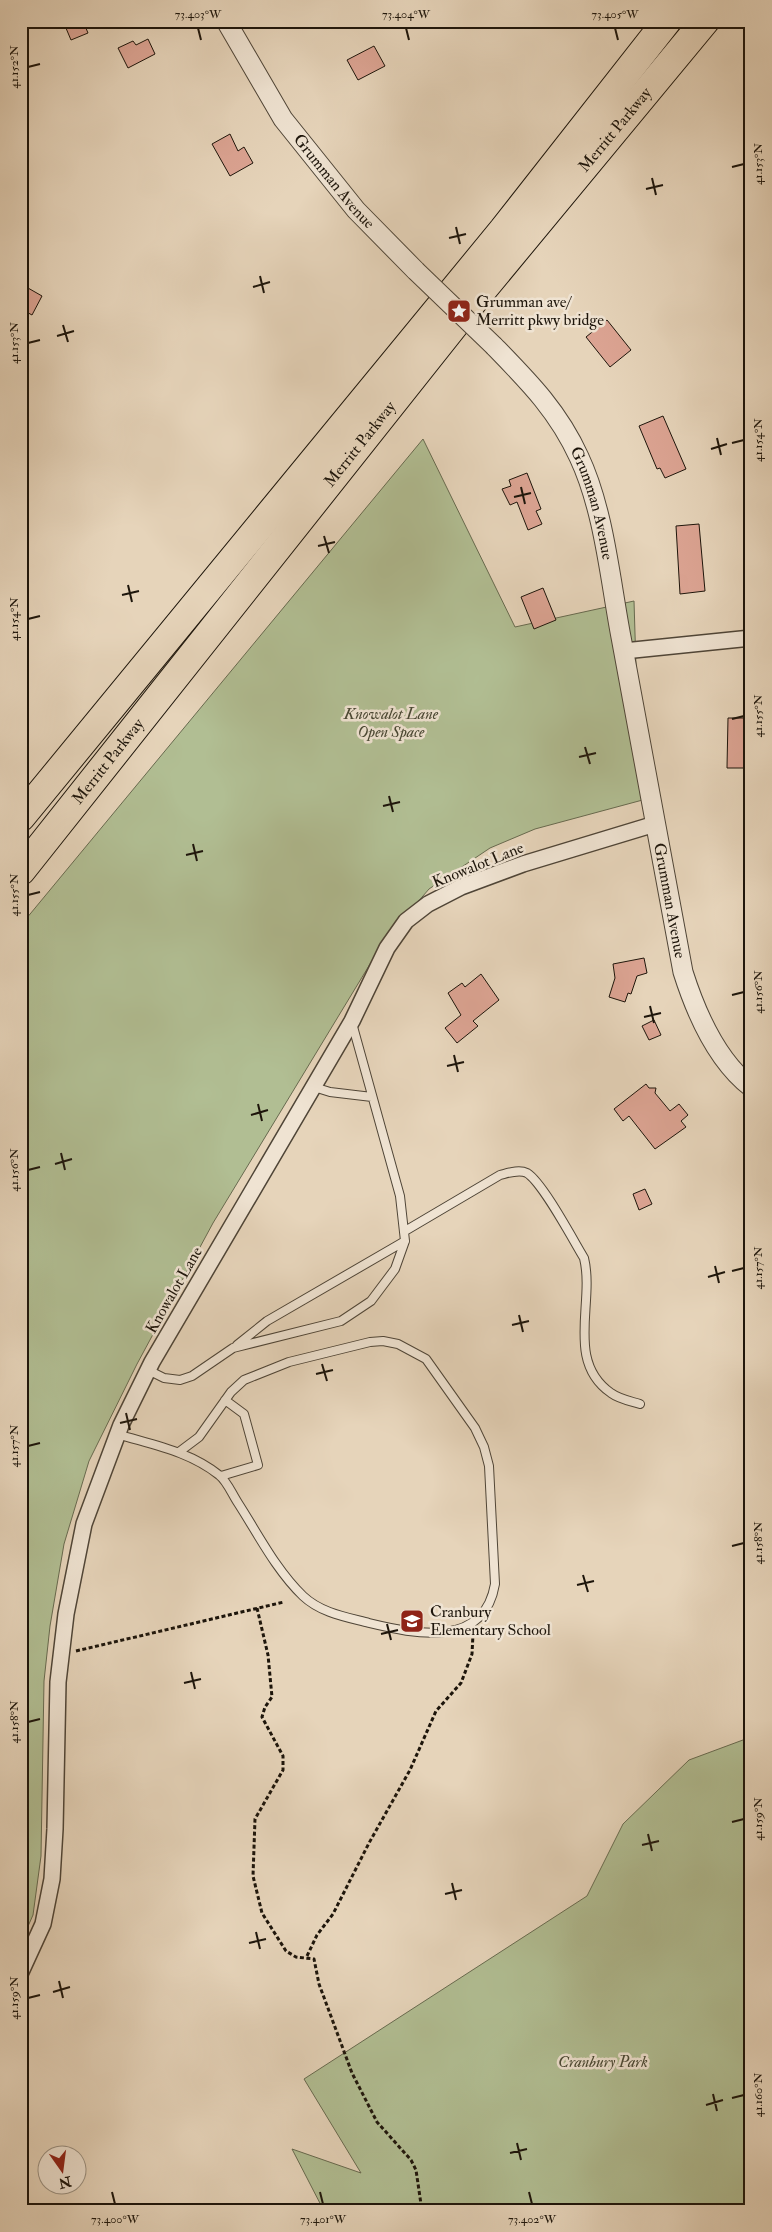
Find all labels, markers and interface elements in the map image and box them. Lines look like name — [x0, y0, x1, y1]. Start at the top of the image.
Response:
text: 73.403°W — [175, 7, 222, 22]
text: 73.404°W — [382, 7, 431, 22]
text: 73.405°W — [592, 7, 639, 22]
text: 41.152°N — [7, 45, 22, 89]
street label: Merritt Parkway — [574, 83, 657, 176]
street label: Grumman Avenue — [289, 130, 379, 233]
text: 41.153°N — [751, 143, 766, 185]
place label: Grumman ave/ Merritt pkwy bridge — [476, 292, 604, 331]
place icon: Grumman ave/ Merritt pkwy bridge — [446, 298, 472, 324]
text: 41.153°N — [7, 322, 22, 364]
street label: Merritt Parkway — [320, 396, 401, 491]
text: 41.154°N — [751, 418, 766, 462]
street label: Grumman Avenue — [566, 443, 618, 562]
text: 41.154°N — [7, 597, 22, 641]
text: 41.155°N — [751, 694, 766, 737]
park label: Knowalot Lane Open Space — [343, 704, 439, 742]
street label: Merritt Parkway — [68, 714, 149, 808]
street label: Knowalot Lane — [429, 837, 527, 892]
street label: Grumman Avenue — [649, 841, 690, 960]
text: 41.155°N — [7, 873, 22, 916]
text: 41.156°N — [751, 970, 766, 1014]
text: 41.156°N — [7, 1148, 22, 1192]
street label: Knowalot Lane — [141, 1243, 207, 1337]
text: 41.157°N — [751, 1246, 766, 1290]
text: 41.157°N — [7, 1424, 22, 1468]
text: 41.158°N — [751, 1521, 766, 1565]
place label: Cranbury Elementary School — [430, 1602, 551, 1640]
school or university icon: Cranbury Elementary School — [399, 1608, 425, 1634]
text: 41.158°N — [7, 1700, 22, 1744]
text: 41.159°N — [751, 1797, 766, 1841]
text: 41.159°N — [7, 1976, 22, 2020]
park label: Cranbury Park — [558, 2052, 648, 2072]
text: 41.160°N — [751, 2073, 766, 2117]
north arrow — [38, 2144, 88, 2194]
text: N — [56, 2172, 74, 2192]
text: 73.400°W — [91, 2212, 140, 2227]
text: 73.401°W — [300, 2212, 347, 2227]
text: 73.402°W — [508, 2212, 557, 2227]

